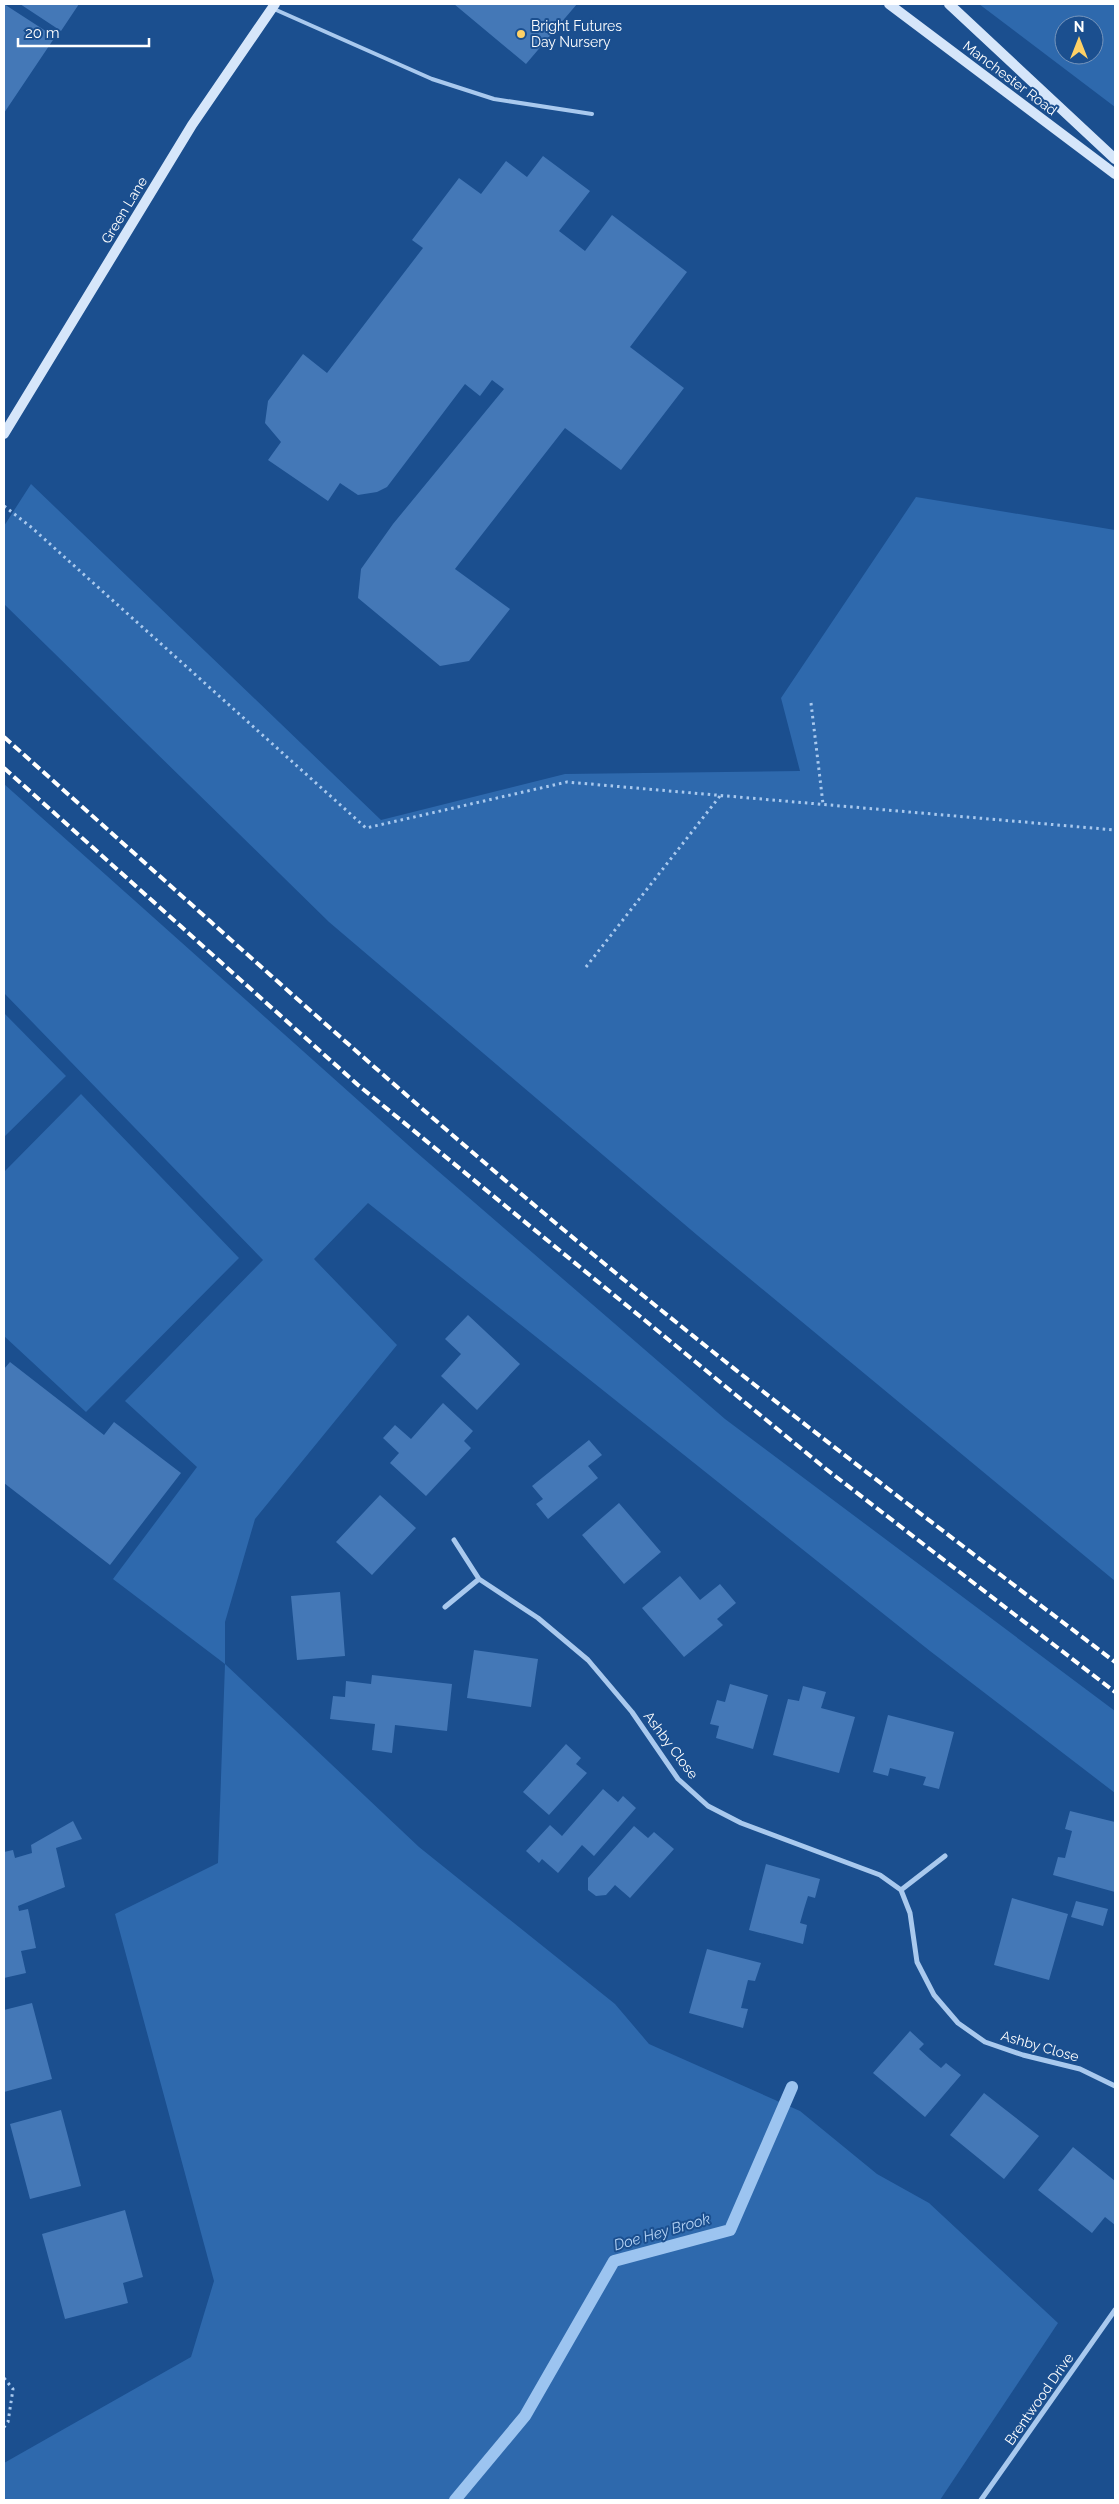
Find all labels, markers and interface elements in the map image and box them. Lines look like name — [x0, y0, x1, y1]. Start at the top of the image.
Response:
scale bar — [18, 15, 149, 47]
north arrow — [1054, 15, 1104, 65]
place label: Bright Futures Day Nursery — [531, 18, 622, 50]
text: N — [1074, 19, 1084, 35]
text: 20 m — [25, 24, 60, 42]
marker: Bright Futures Day Nursery — [515, 28, 527, 40]
street label: Manchester Road — [960, 38, 1060, 118]
street label: Green Lane — [98, 174, 150, 246]
street label: Ashby Close — [640, 1708, 702, 1782]
street label: Ashby Close — [999, 2027, 1081, 2065]
water label: Doe Hey Brook — [612, 2210, 712, 2254]
street label: Brentwood Drive — [1001, 2350, 1077, 2448]

